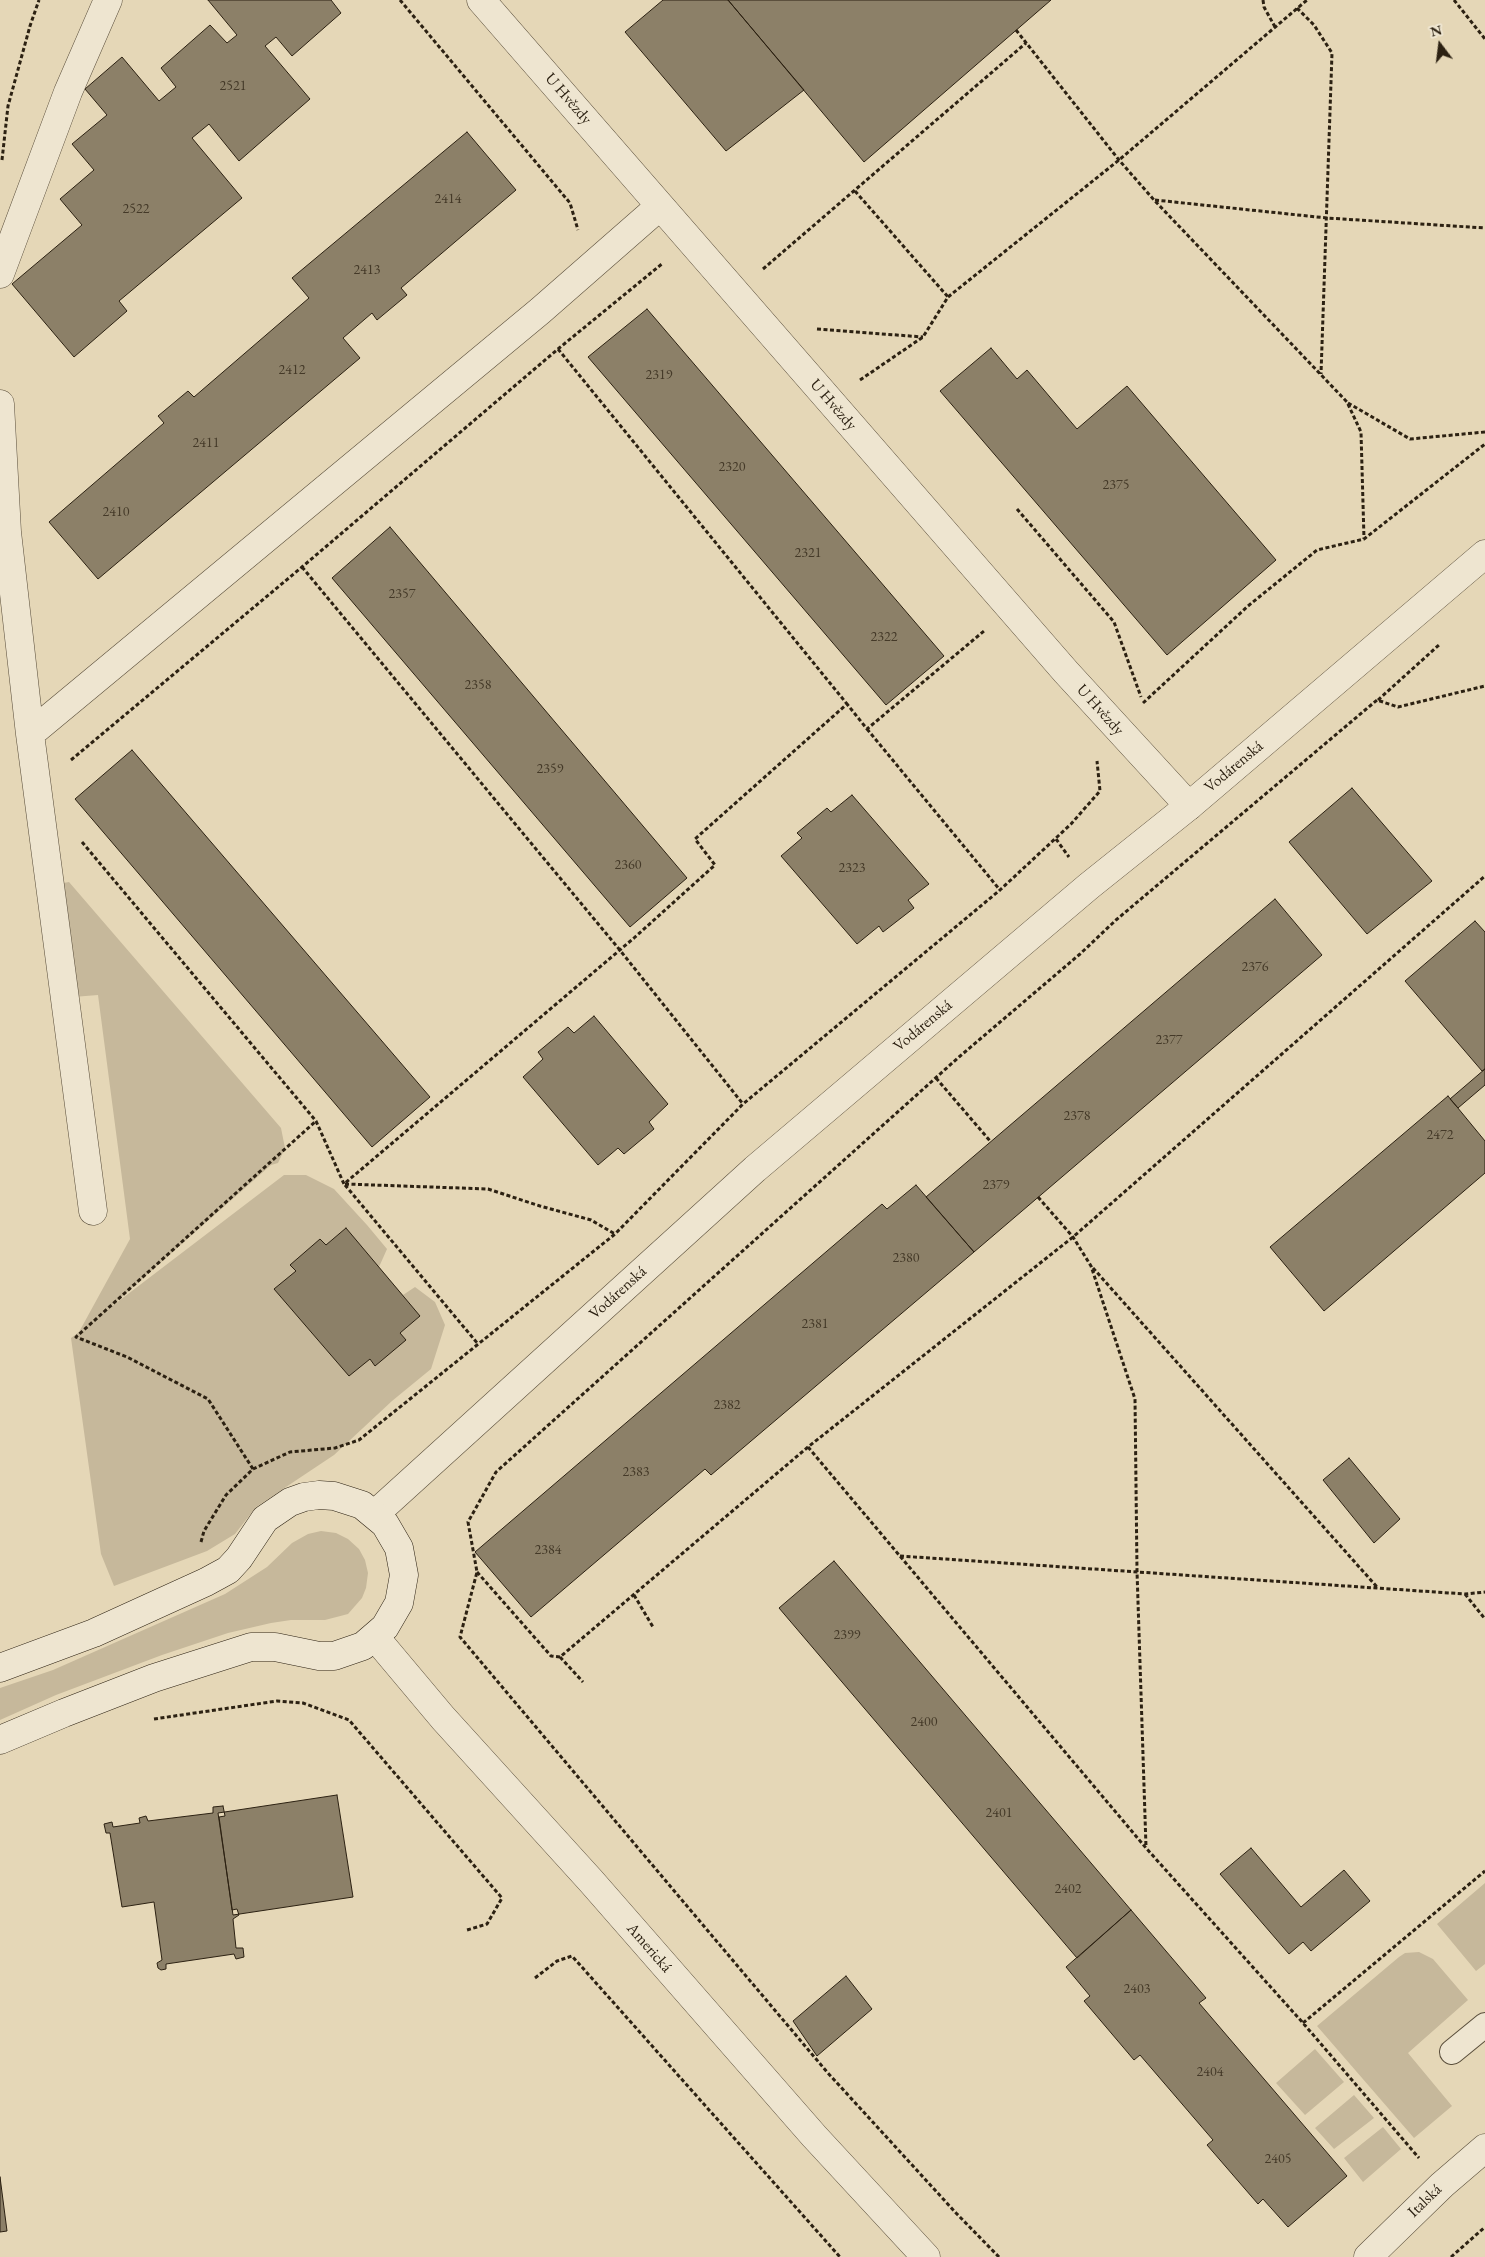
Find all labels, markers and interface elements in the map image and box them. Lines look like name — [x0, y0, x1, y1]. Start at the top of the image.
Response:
north arrow — [1415, 20, 1465, 70]
text: N — [1428, 20, 1444, 41]
street label: U Hvězdy — [540, 69, 596, 129]
house number: 2521 — [220, 78, 246, 94]
house number: 2414 — [435, 191, 461, 207]
house number: 2522 — [123, 201, 149, 217]
house number: 2413 — [354, 262, 380, 278]
house number: 2412 — [279, 362, 305, 378]
house number: 2319 — [646, 367, 672, 383]
street label: U Hvězdy — [805, 375, 861, 435]
house number: 2411 — [193, 435, 219, 451]
house number: 2320 — [719, 459, 745, 475]
house number: 2375 — [1103, 477, 1129, 493]
house number: 2410 — [103, 504, 129, 520]
house number: 2321 — [795, 545, 821, 561]
house number: 2357 — [389, 586, 415, 602]
house number: 2322 — [871, 629, 897, 645]
house number: 2358 — [465, 677, 491, 693]
street label: U Hvězdy — [1072, 681, 1128, 739]
street label: Vodárenská — [1201, 737, 1267, 797]
house number: 2359 — [537, 761, 563, 777]
house number: 2360 — [615, 857, 641, 873]
house number: 2323 — [839, 860, 865, 876]
house number: 2376 — [1242, 959, 1268, 975]
street label: Vodárenská — [890, 996, 956, 1056]
house number: 2377 — [1156, 1032, 1182, 1048]
house number: 2378 — [1064, 1108, 1090, 1124]
house number: 2472 — [1427, 1127, 1453, 1143]
house number: 2379 — [983, 1177, 1009, 1193]
house number: 2380 — [893, 1250, 919, 1266]
street label: Vodárenská — [585, 1262, 651, 1324]
house number: 2381 — [802, 1316, 828, 1332]
house number: 2382 — [714, 1397, 740, 1413]
house number: 2383 — [623, 1464, 649, 1480]
house number: 2384 — [535, 1542, 561, 1558]
house number: 2399 — [834, 1627, 860, 1643]
house number: 2400 — [911, 1714, 937, 1730]
house number: 2401 — [986, 1805, 1012, 1821]
house number: 2402 — [1055, 1881, 1081, 1897]
street label: Americká — [622, 1919, 676, 1977]
house number: 2403 — [1124, 1981, 1150, 1997]
house number: 2404 — [1197, 2064, 1223, 2080]
house number: 2405 — [1265, 2151, 1291, 2167]
street label: Italská — [1404, 2180, 1446, 2222]

